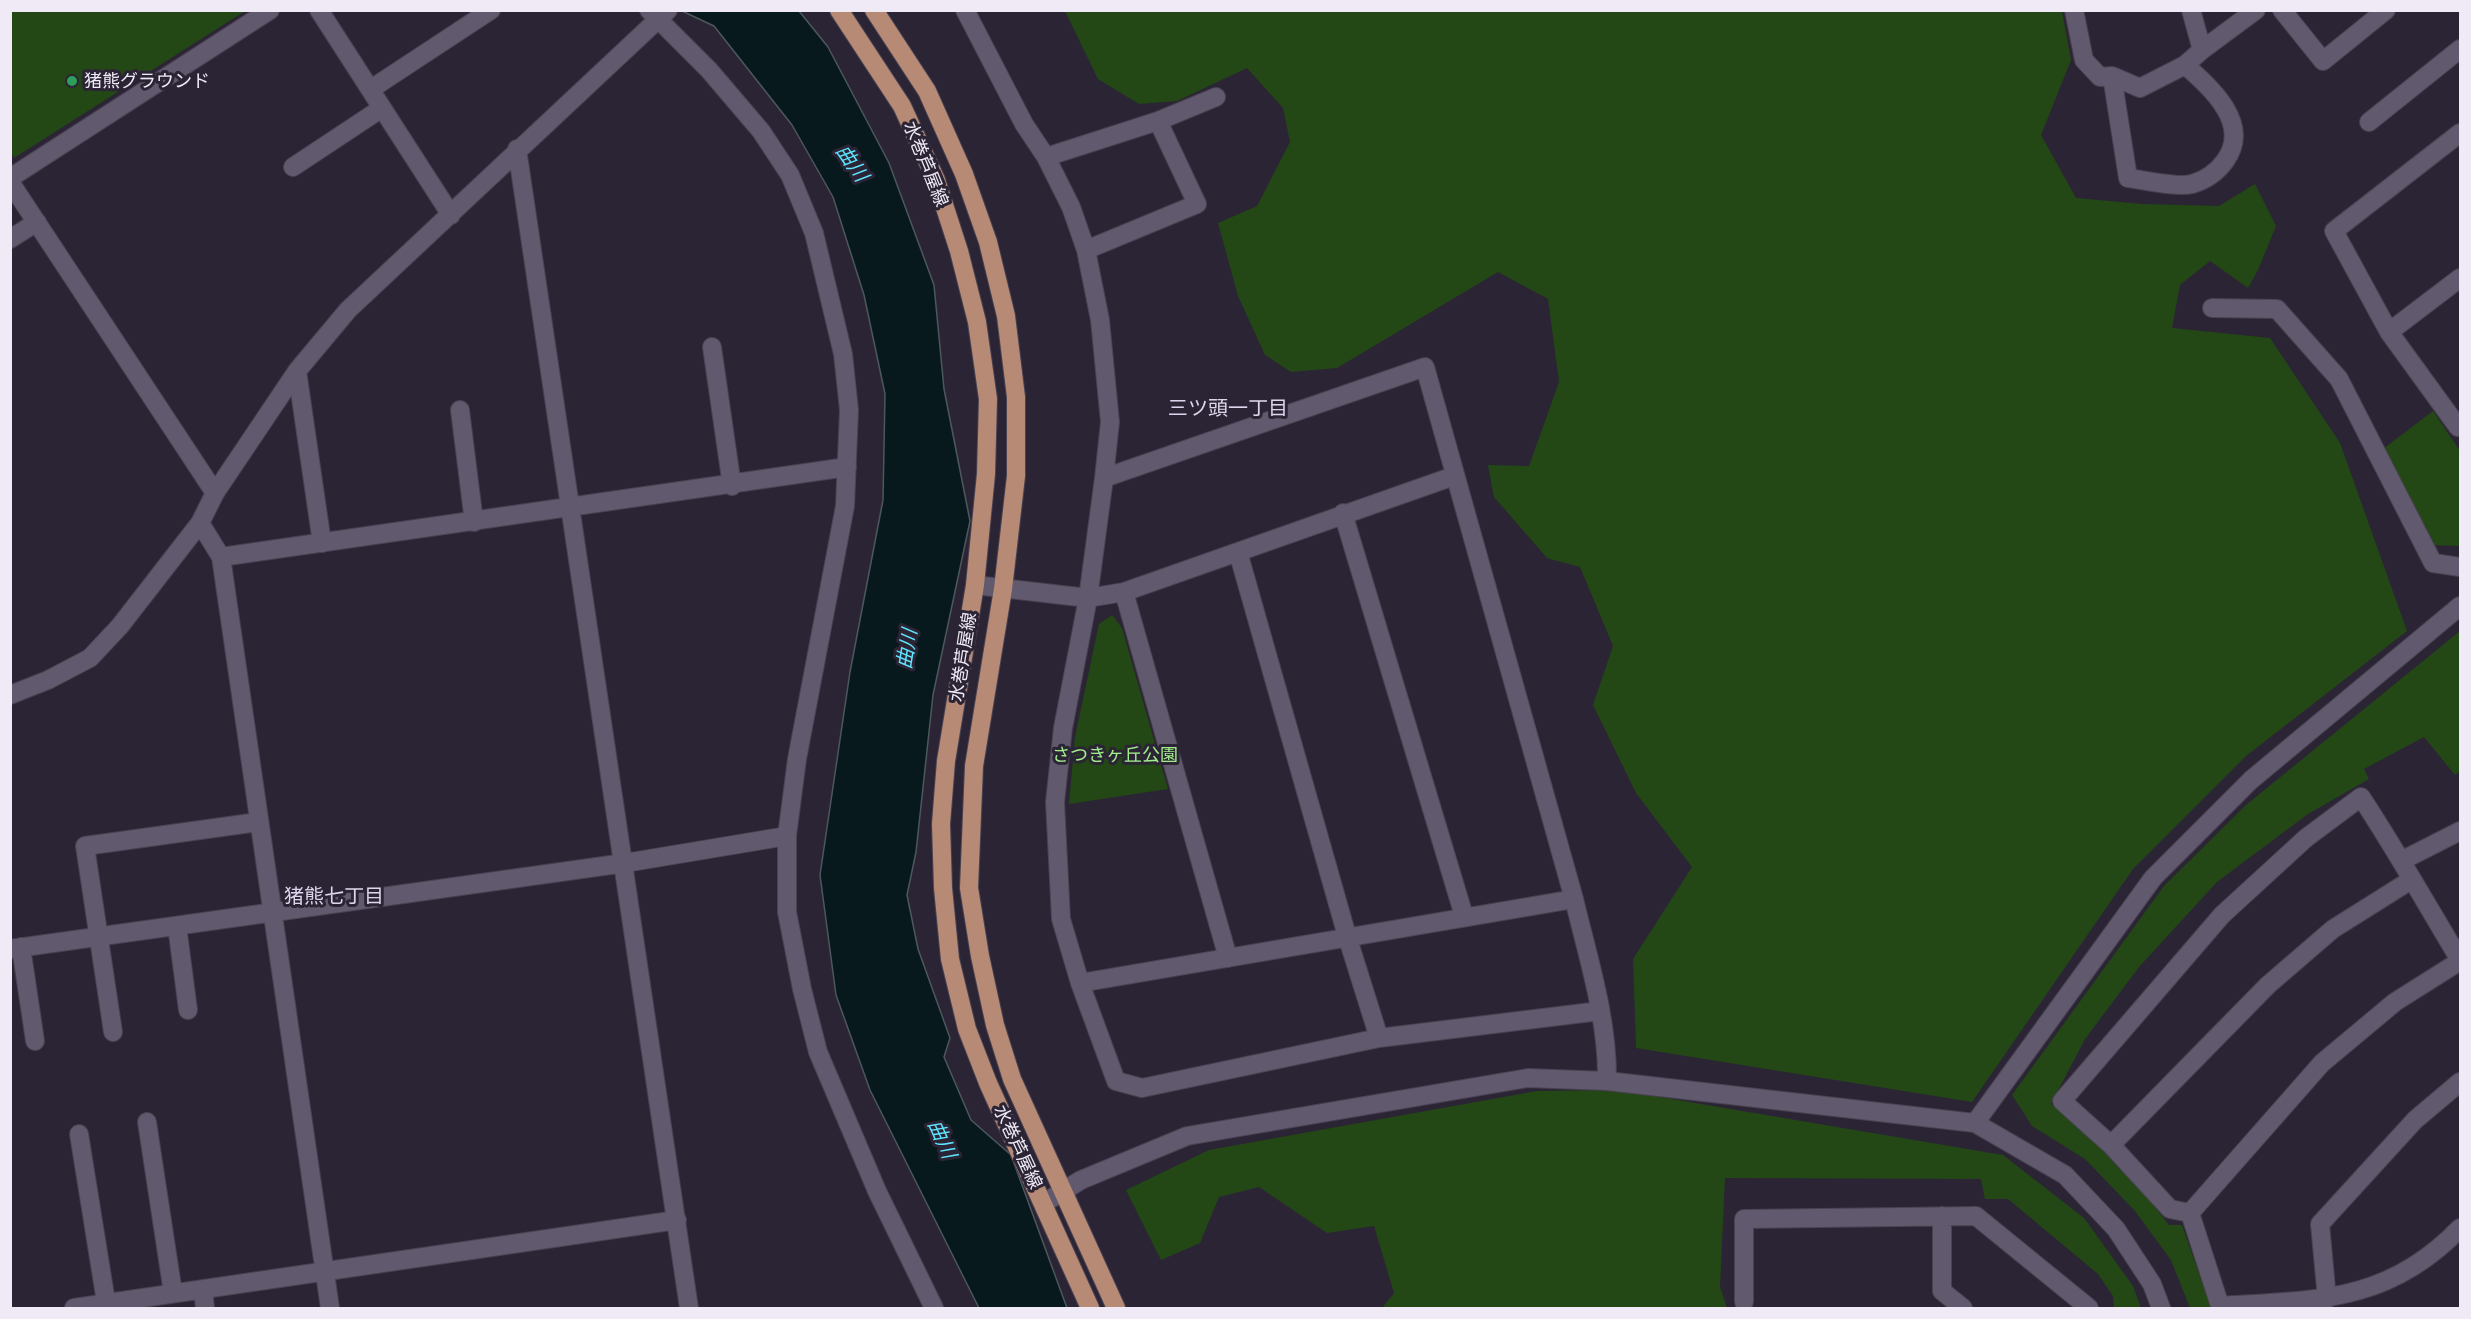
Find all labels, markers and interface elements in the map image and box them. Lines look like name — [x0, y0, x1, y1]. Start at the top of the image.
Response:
place label: 猪熊グラウンド — [84, 70, 210, 92]
marker: 猪熊グラウンド — [65, 74, 79, 88]
street label: 水巻芦屋線 — [899, 118, 953, 210]
water label: 曲川 — [831, 140, 873, 186]
district label: 三ツ頭一丁目 — [1168, 396, 1288, 420]
street label: 水巻芦屋線 — [945, 611, 981, 703]
water label: 曲川 — [892, 627, 922, 671]
park label: さつきヶ丘公園 — [1052, 744, 1178, 766]
district label: 猪熊七丁目 — [284, 884, 384, 908]
street label: 水巻芦屋線 — [989, 1102, 1047, 1192]
water label: 曲川 — [923, 1116, 961, 1162]

